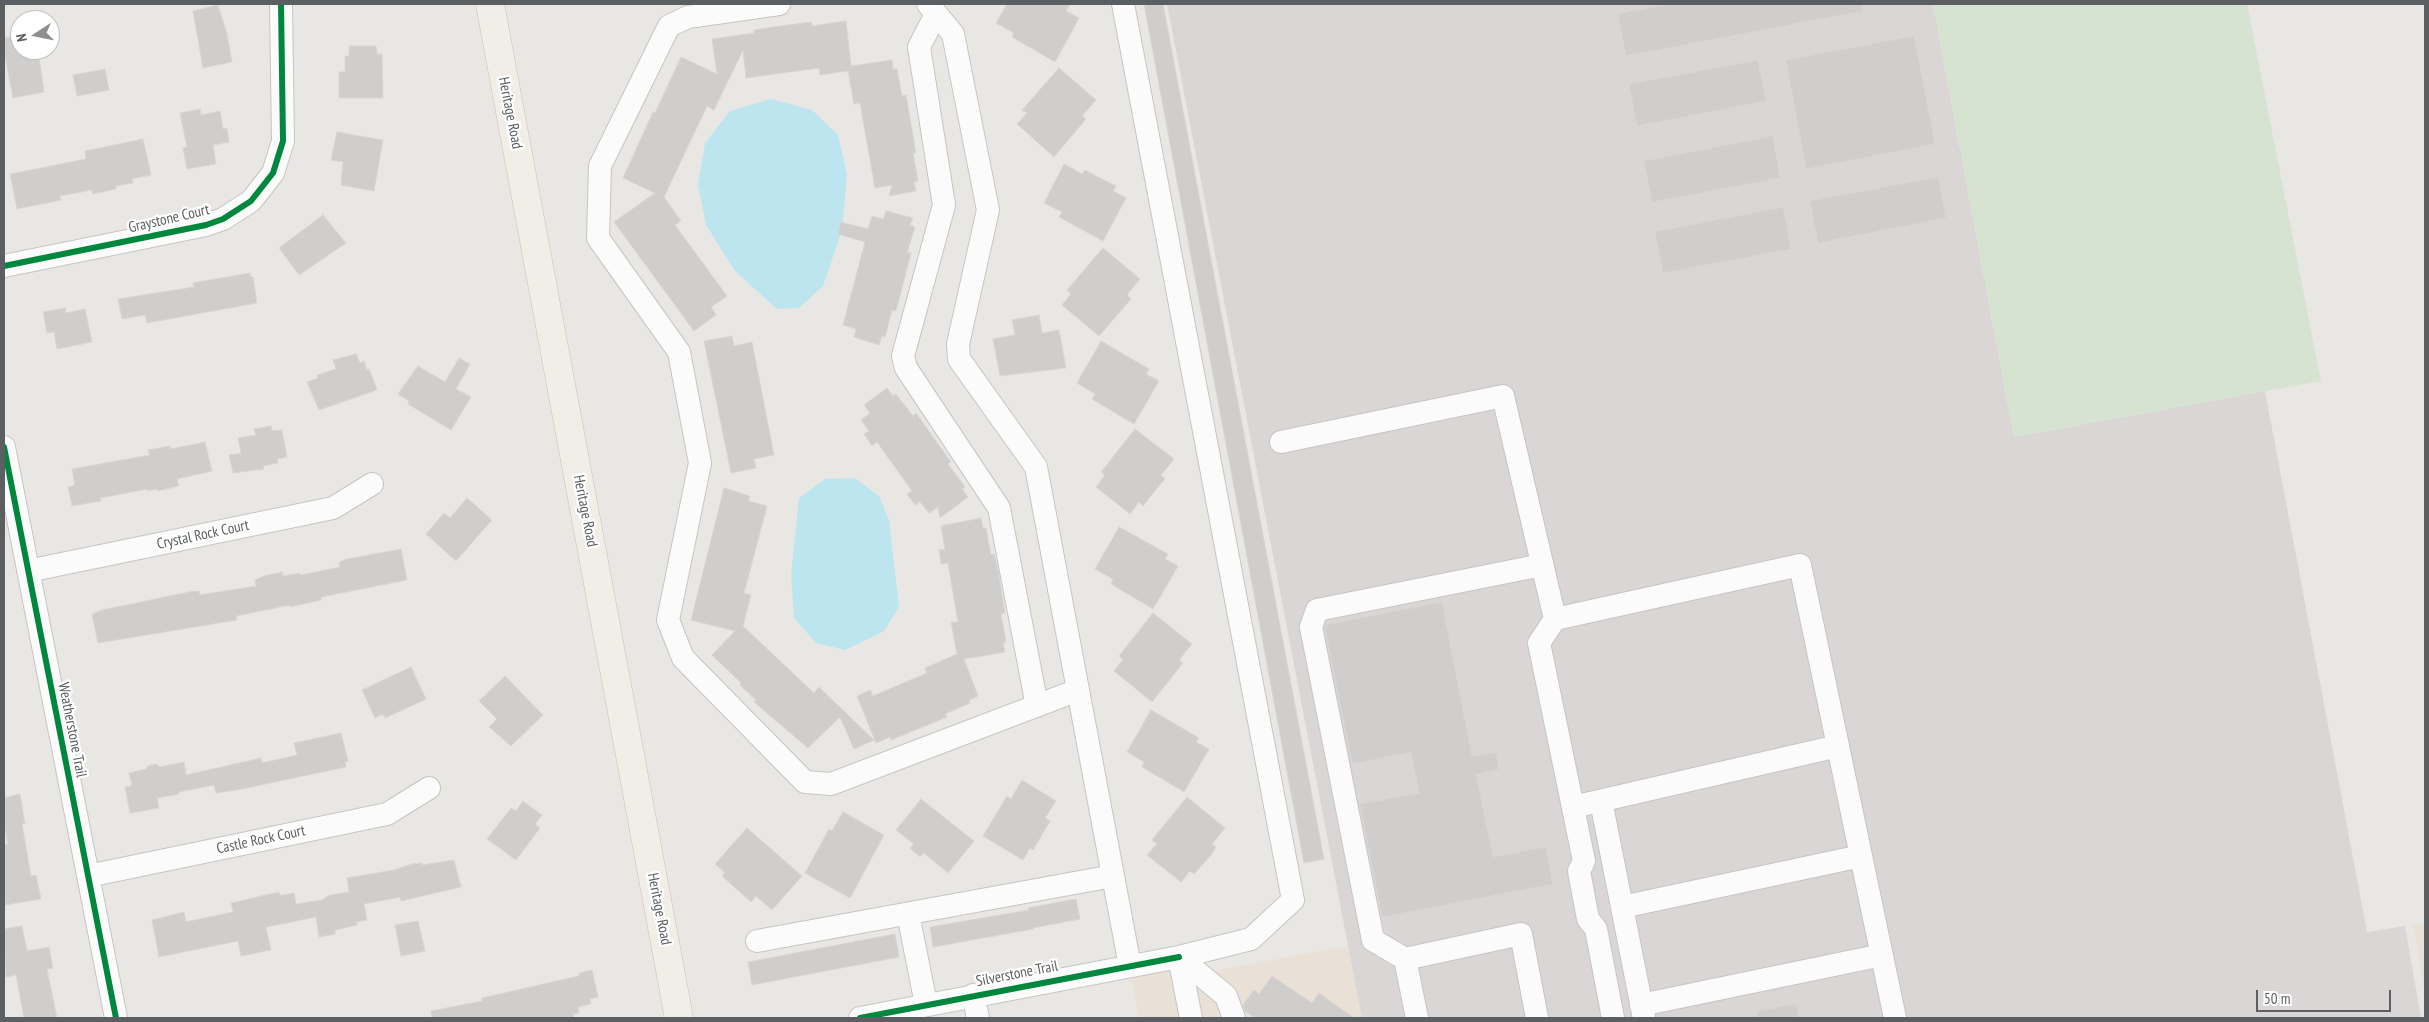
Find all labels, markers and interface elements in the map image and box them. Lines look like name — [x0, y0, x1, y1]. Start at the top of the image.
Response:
north arrow — [10, 10, 60, 60]
text: N — [12, 32, 31, 43]
street label: Heritage Road — [494, 75, 526, 151]
street label: Graystone Court — [127, 201, 211, 237]
street label: Heritage Road — [569, 473, 601, 549]
street label: Crystal Rock Court — [155, 516, 251, 554]
street label: Weatherstone Trail — [54, 681, 90, 779]
street label: Castle Rock Court — [215, 822, 307, 858]
street label: Heritage Road — [643, 871, 675, 947]
street label: Silverstone Trail — [974, 957, 1060, 991]
scale bar — [2259, 980, 2394, 1012]
text: 50 m — [2264, 989, 2290, 1008]

